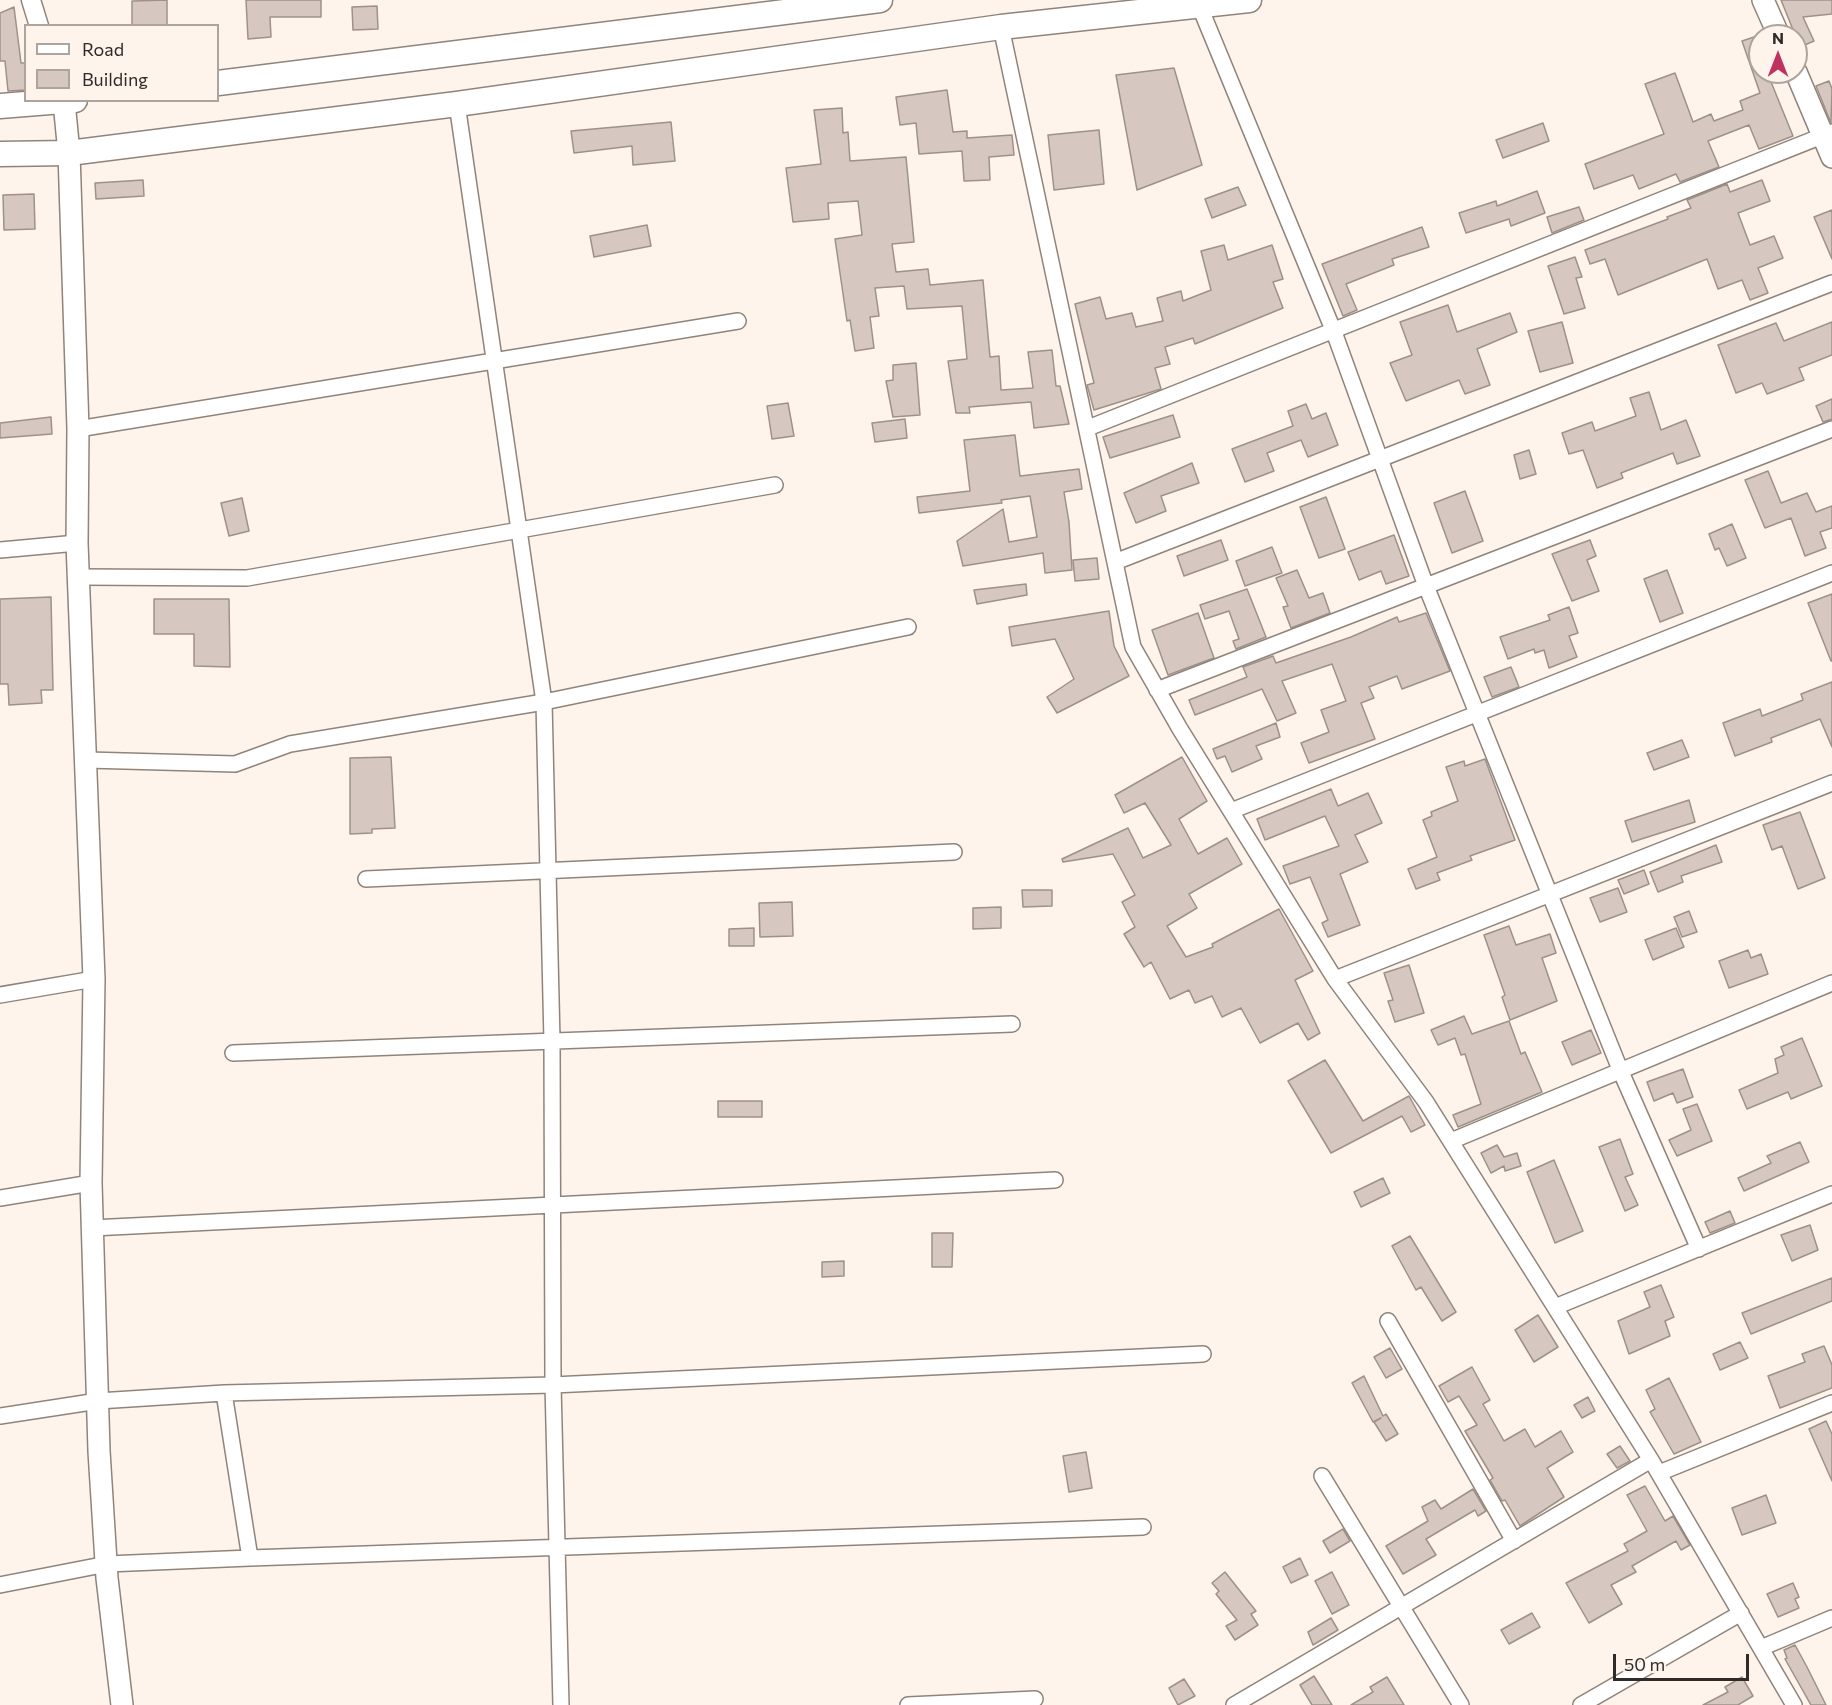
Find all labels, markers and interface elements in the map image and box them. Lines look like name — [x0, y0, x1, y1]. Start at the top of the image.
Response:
legend — [24, 24, 219, 102]
north arrow — [1748, 24, 1808, 84]
text: N — [1772, 28, 1784, 47]
text: Road — [82, 38, 124, 60]
text: Building — [82, 68, 148, 90]
scale bar — [1616, 1642, 1752, 1680]
text: 50 m — [1624, 1653, 1665, 1675]

